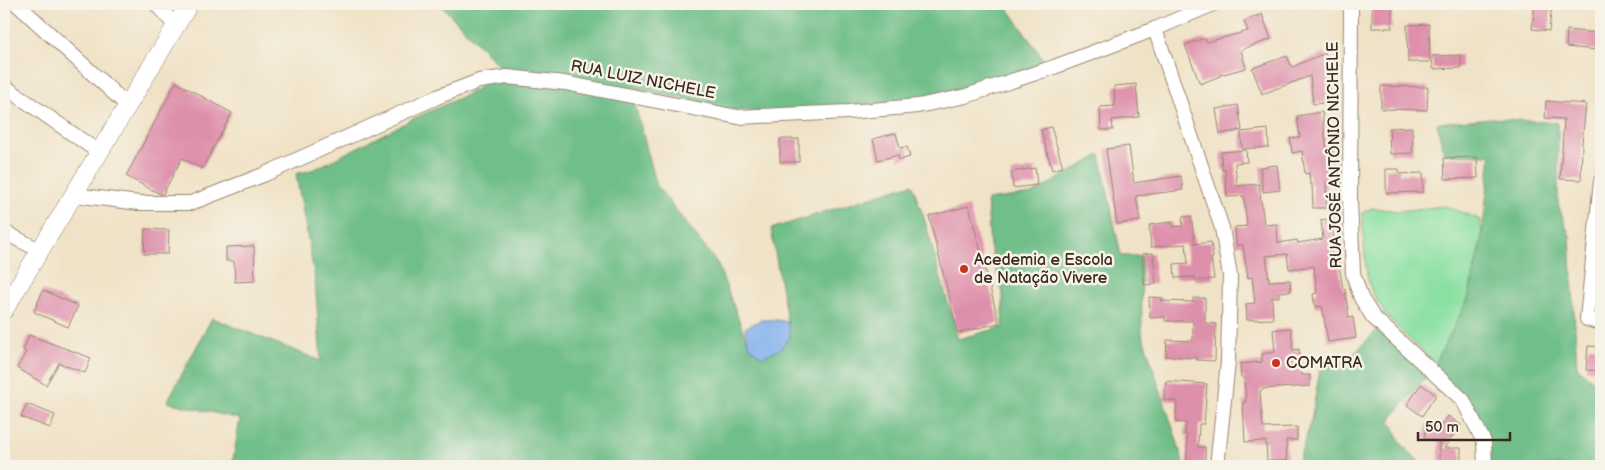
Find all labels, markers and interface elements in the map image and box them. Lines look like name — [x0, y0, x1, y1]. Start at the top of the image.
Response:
street label: RUA JOSÉ ANTÔNIO NICHELE — [1322, 41, 1346, 269]
street label: RUA LUIZ NICHELE — [569, 57, 717, 103]
place label: Acedemia e Escola de Natação Vivere — [974, 251, 1113, 288]
marker: Acedemia e Escola de Natação Vivere — [958, 263, 970, 275]
place label: COMATRA — [1286, 354, 1362, 373]
marker: COMATRA — [1270, 357, 1282, 369]
scale bar — [1418, 410, 1510, 442]
text: 50 m — [1425, 418, 1459, 437]

